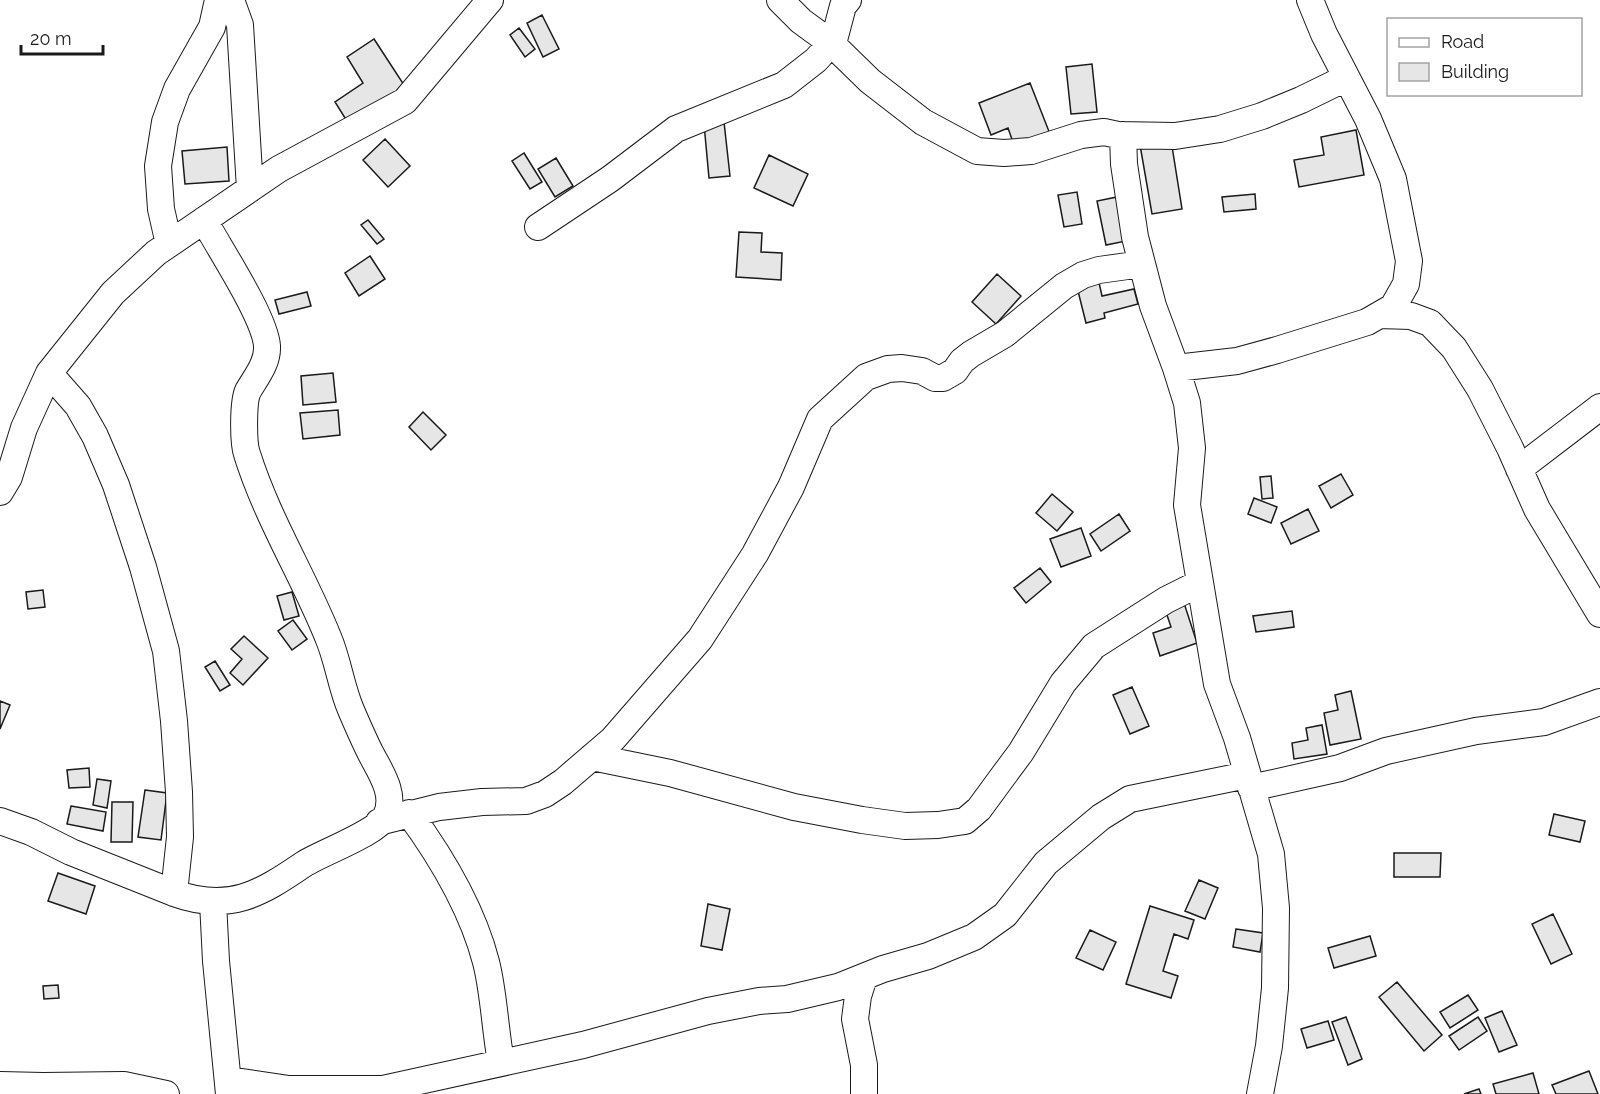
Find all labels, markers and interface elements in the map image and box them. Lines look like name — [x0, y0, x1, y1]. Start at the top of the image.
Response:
scale bar — [21, 18, 104, 56]
legend — [1387, 18, 1582, 96]
text: 20 m — [30, 28, 72, 49]
text: Road — [1441, 31, 1484, 52]
text: Building — [1441, 61, 1509, 82]

